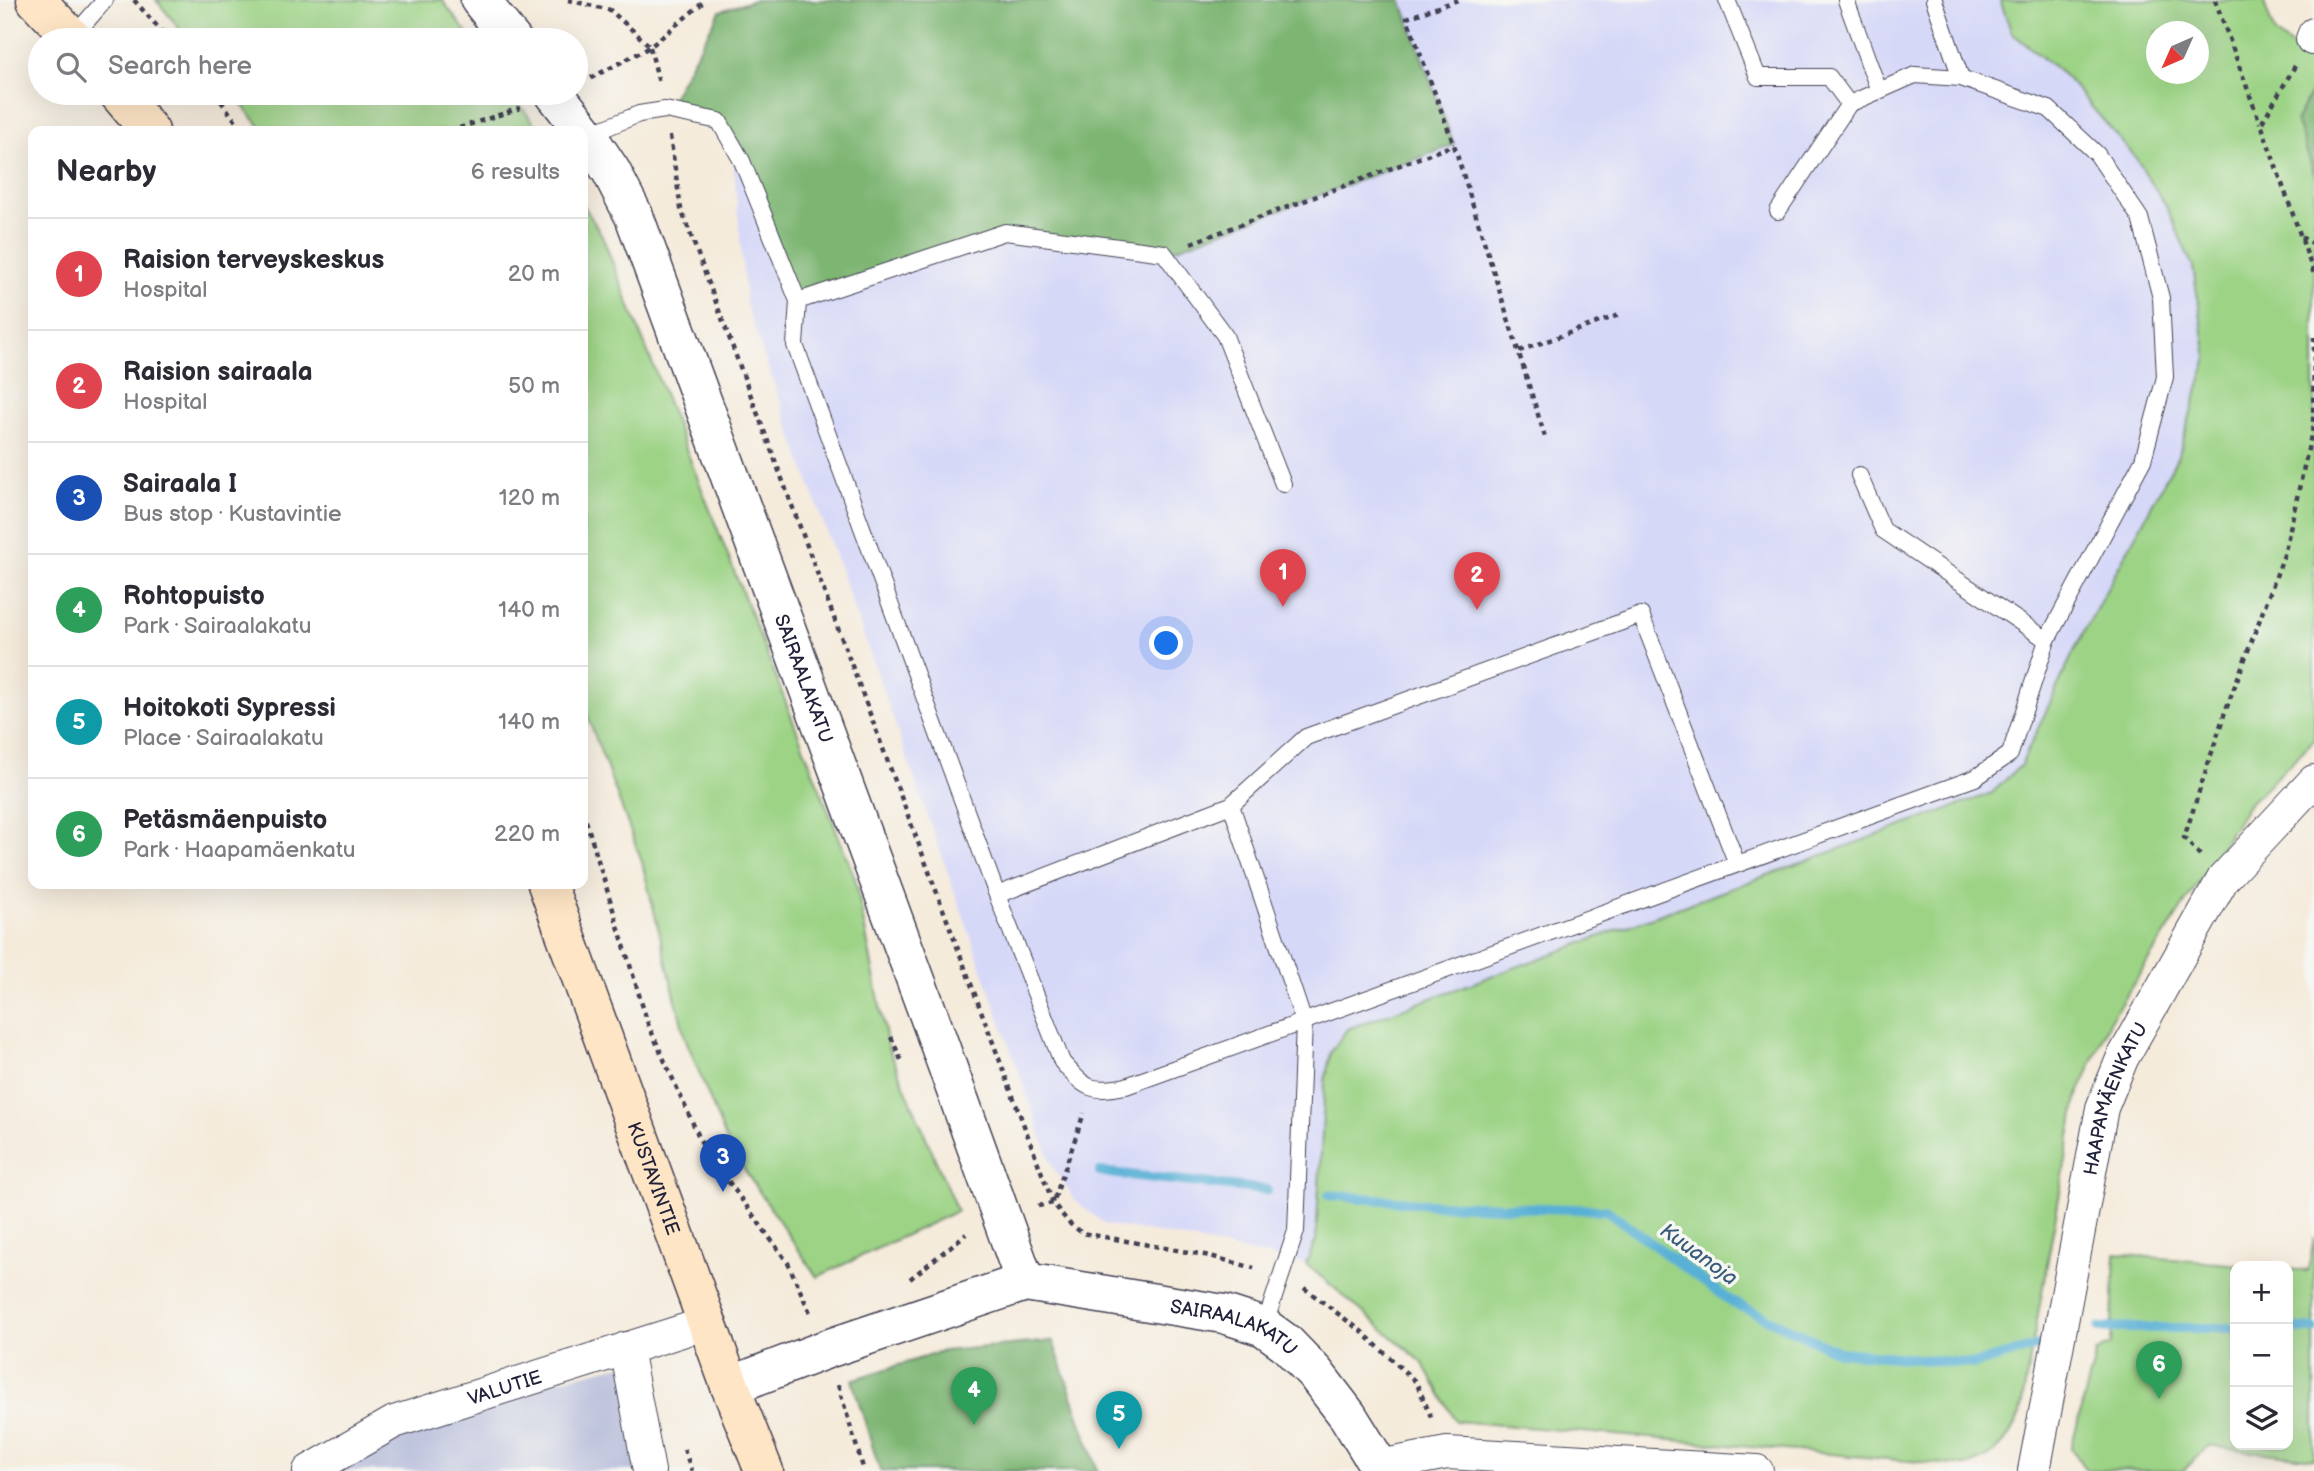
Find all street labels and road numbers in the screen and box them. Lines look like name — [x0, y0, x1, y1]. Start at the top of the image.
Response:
street label: SAIRAALAKATU — [769, 611, 837, 746]
street label: HAAPAMÄENKATU — [2080, 1019, 2153, 1177]
street label: KUSTAVINTIE — [622, 1119, 684, 1238]
street label: SAIRAALAKATU — [1168, 1296, 1302, 1361]
street label: VALUTIE — [465, 1366, 545, 1411]

